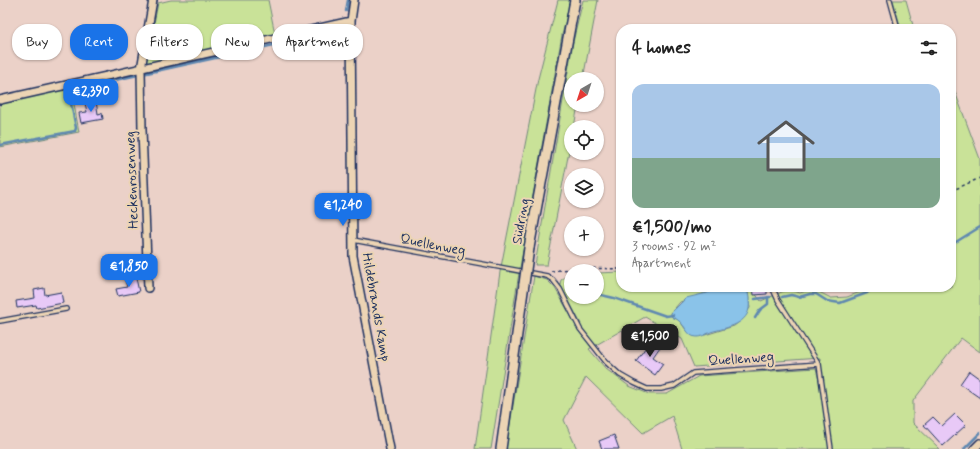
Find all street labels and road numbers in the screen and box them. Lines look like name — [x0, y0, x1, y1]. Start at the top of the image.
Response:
street label: Heckenrosenweg — [121, 131, 143, 229]
street label: Südring — [508, 197, 534, 246]
street label: Quellenweg — [398, 230, 467, 261]
street label: Hildebrands Kamp — [358, 251, 394, 363]
street label: Quellenweg — [707, 348, 775, 371]

